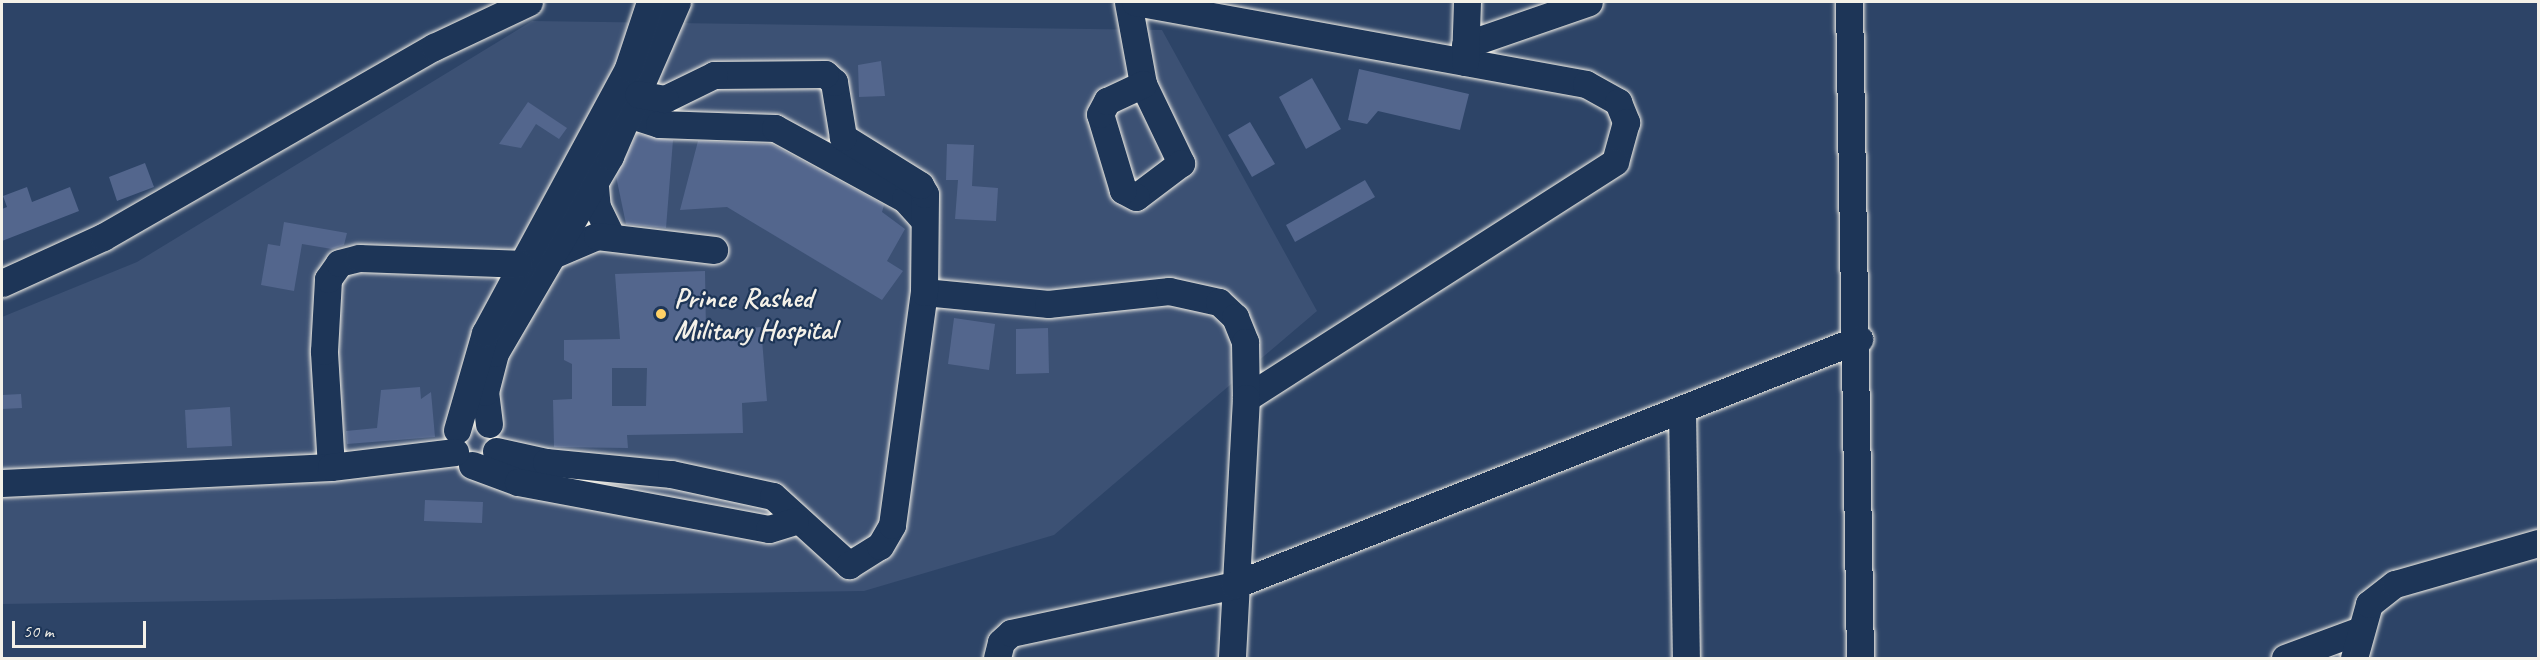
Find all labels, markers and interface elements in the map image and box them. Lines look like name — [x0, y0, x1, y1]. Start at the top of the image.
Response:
place label: Prince Rashed Military Hospital — [674, 281, 836, 347]
marker: Prince Rashed Military Hospital — [652, 305, 670, 323]
scale bar — [15, 609, 148, 647]
text: 50 m — [23, 620, 54, 642]

